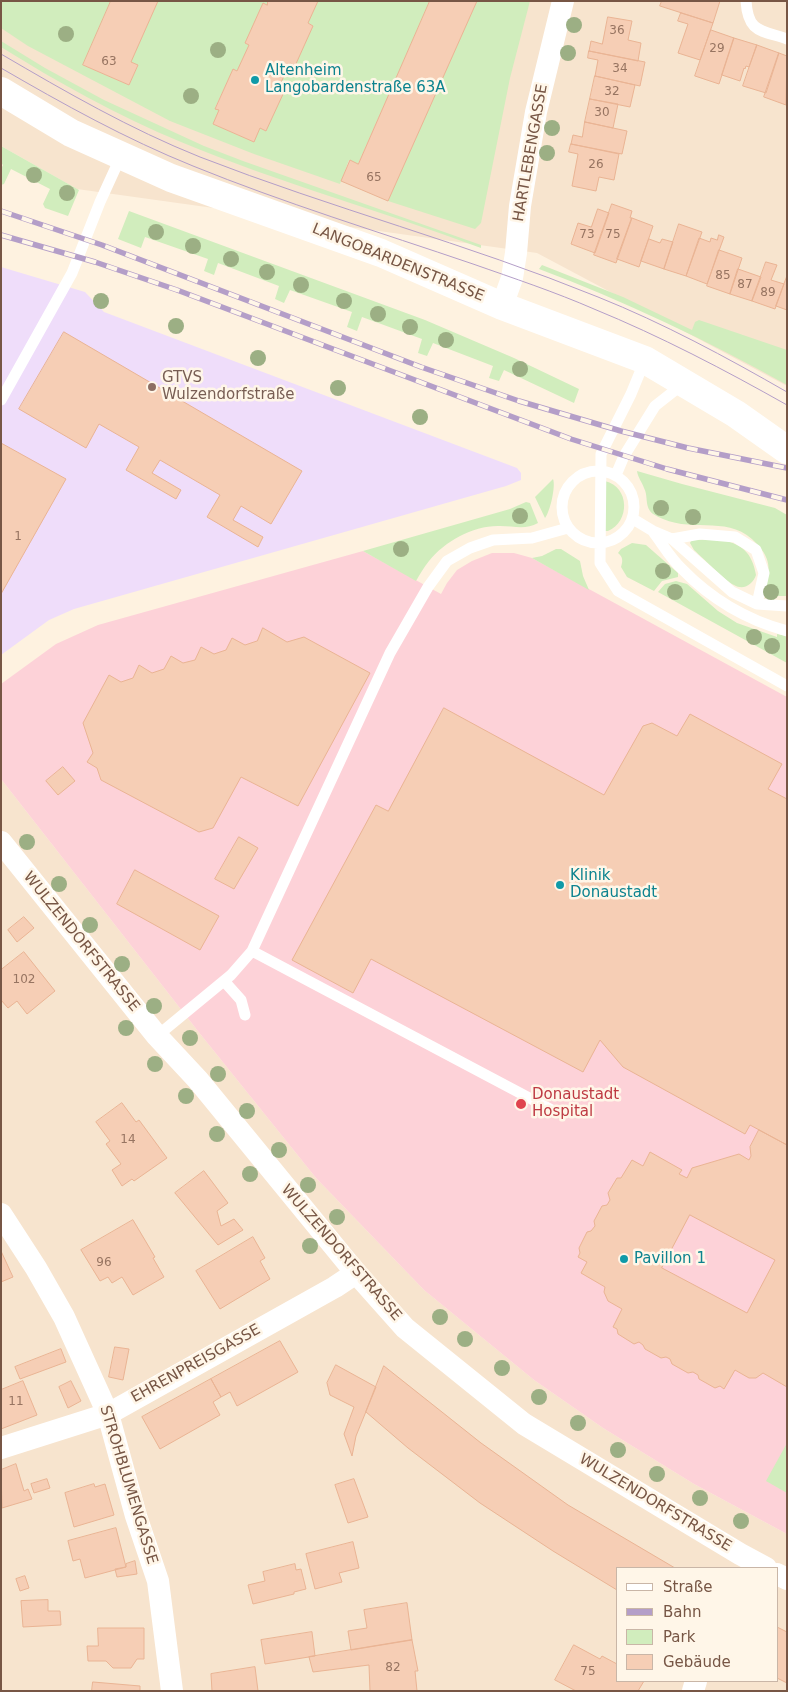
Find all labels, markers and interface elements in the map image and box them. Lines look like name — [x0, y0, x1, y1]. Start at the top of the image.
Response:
house number: 36 — [609, 24, 625, 38]
house number: 29 — [709, 42, 725, 56]
house number: 63 — [101, 55, 117, 69]
place label: Altenheim Langobardenstraße 63A — [265, 62, 445, 97]
house number: 34 — [612, 62, 628, 76]
marker: Altenheim Langobardenstraße 63A — [249, 74, 261, 86]
street label: HARTLEBENGASSE — [510, 83, 552, 223]
house number: 32 — [604, 85, 620, 99]
house number: 30 — [594, 106, 610, 120]
house number: 26 — [588, 158, 604, 172]
house number: 65 — [366, 171, 382, 185]
street label: LANGOBARDENSTRASSE — [309, 220, 487, 306]
house number: 73 — [579, 228, 595, 242]
house number: 75 — [605, 228, 621, 242]
house number: 85 — [715, 269, 731, 283]
house number: 87 — [737, 278, 753, 292]
house number: 89 — [760, 286, 776, 300]
place label: GTVS Wulzendorfstraße — [162, 369, 294, 404]
marker: GTVS Wulzendorfstraße — [146, 381, 158, 393]
house number: 1 — [14, 530, 22, 544]
place label: Klinik Donaustadt — [570, 867, 657, 902]
street label: WULZENDORFSTRASSE — [19, 869, 143, 1015]
marker: Klinik Donaustadt — [554, 879, 566, 891]
house number: 102 — [13, 973, 35, 987]
place label: Donaustadt Hospital — [532, 1086, 619, 1121]
marker: Donaustadt Hospital — [514, 1097, 528, 1111]
house number: 14 — [120, 1133, 136, 1147]
street label: WULZENDORFSTRASSE — [277, 1181, 405, 1325]
place label: Pavillon 1 — [634, 1250, 706, 1268]
marker: Pavillon 1 — [618, 1253, 630, 1265]
house number: 96 — [96, 1256, 112, 1270]
street label: EHRENPREISGASSE — [128, 1321, 264, 1407]
house number: 11 — [8, 1395, 24, 1409]
street label: STROHBLUMENGASSE — [95, 1403, 161, 1567]
street label: WULZENDORFSTRASSE — [576, 1450, 734, 1556]
legend — [616, 1567, 778, 1682]
text: Straße — [663, 1578, 712, 1596]
text: Bahn — [663, 1603, 702, 1621]
text: Park — [663, 1628, 695, 1646]
text: Gebäude — [663, 1653, 731, 1671]
house number: 82 — [385, 1661, 401, 1675]
house number: 75 — [580, 1665, 596, 1679]

